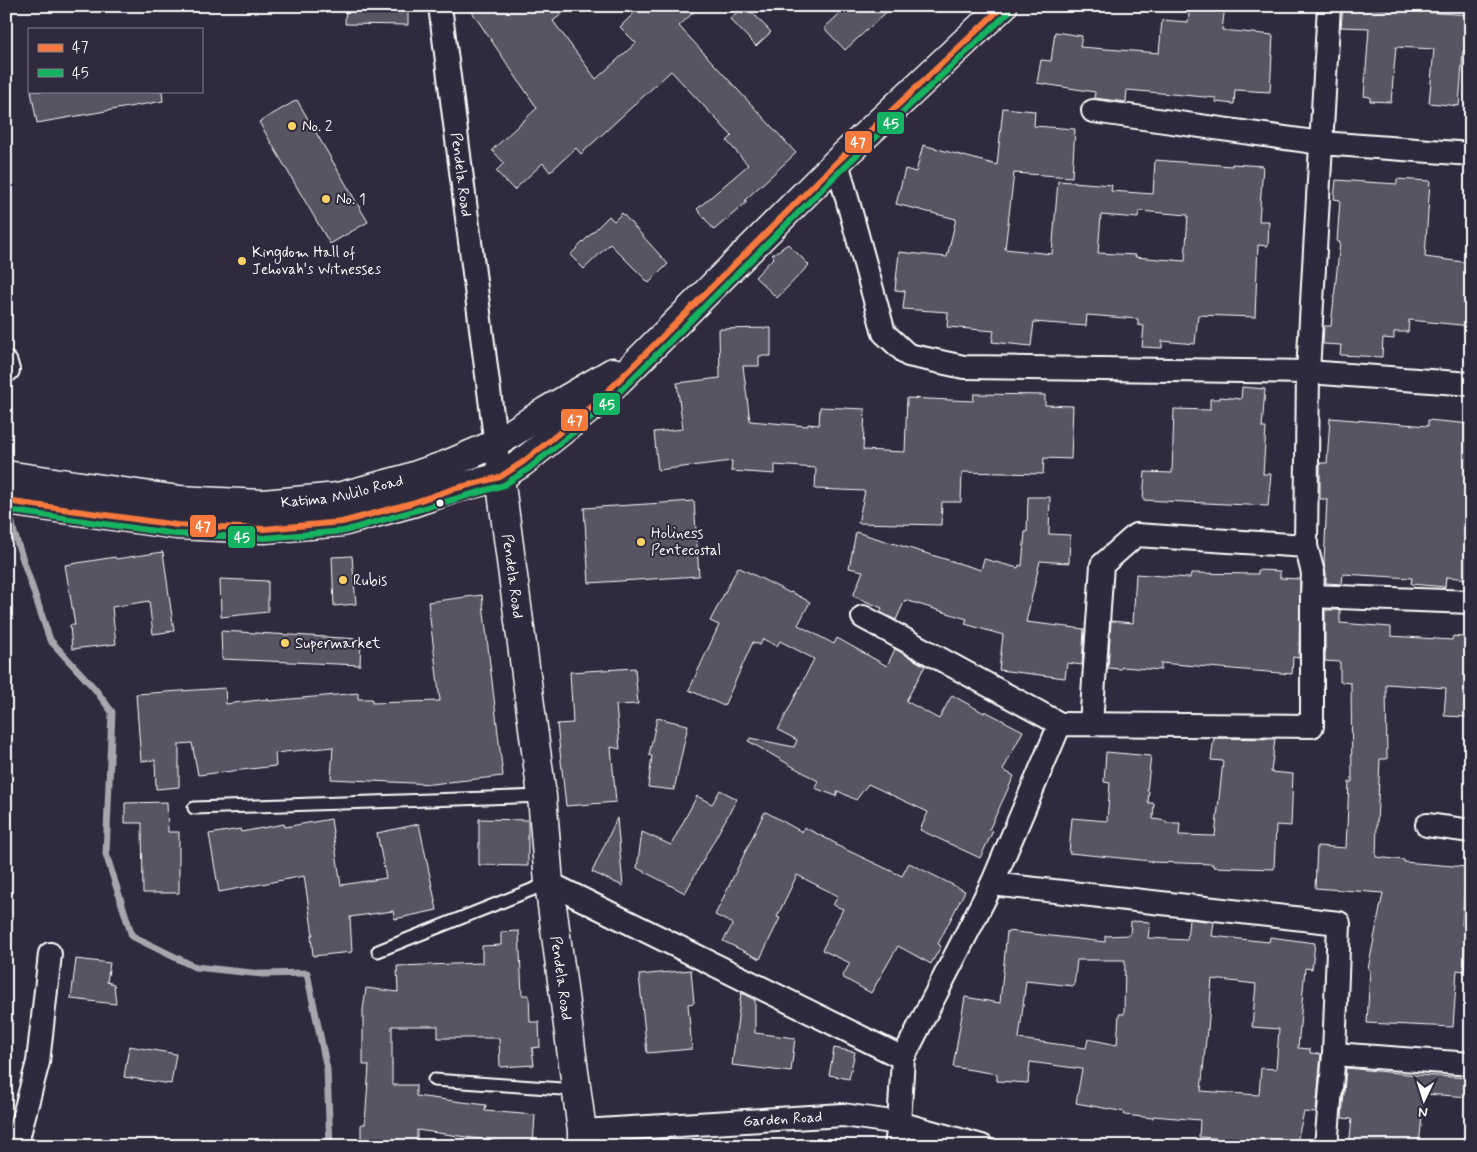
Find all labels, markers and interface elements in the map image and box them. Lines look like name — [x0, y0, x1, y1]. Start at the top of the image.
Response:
legend — [28, 28, 202, 92]
text: 47 — [72, 38, 89, 58]
text: 45 — [72, 64, 89, 84]
line badge: 45 — [876, 111, 905, 135]
text: 45 — [883, 115, 899, 133]
place label: No. 2 — [302, 117, 332, 137]
marker: No. 2 — [286, 120, 298, 132]
line badge: 47 — [844, 130, 873, 154]
street label: Pendela Road — [445, 131, 476, 218]
text: 47 — [850, 134, 866, 152]
place label: No. 1 — [336, 190, 366, 210]
marker: No. 1 — [320, 193, 332, 205]
place label: Kingdom Hall of Jehovah's Witnesses — [252, 243, 382, 280]
marker: Kingdom Hall of Jehovah's Witnesses — [236, 255, 248, 267]
line badge: 45 — [592, 392, 621, 416]
text: 45 — [599, 396, 615, 414]
line badge: 47 — [560, 408, 589, 432]
text: 47 — [567, 412, 583, 430]
street label: Katima Mulilo Road — [280, 471, 406, 513]
unlabelled marker — [435, 498, 445, 508]
line badge: 47 — [189, 514, 217, 538]
text: 47 — [195, 518, 211, 536]
place label: Holiness Pentecostal — [651, 524, 721, 561]
line badge: 45 — [227, 525, 256, 549]
text: 45 — [234, 529, 250, 547]
street label: Pendela Road — [497, 533, 528, 620]
marker: Holiness Pentecostal — [635, 536, 647, 548]
place label: Rubis — [353, 571, 387, 591]
marker: Rubis — [337, 574, 349, 586]
place label: Supermarket — [295, 634, 381, 654]
marker: Supermarket — [279, 637, 291, 649]
street label: Pendela Road — [545, 935, 576, 1022]
north arrow — [1400, 1074, 1450, 1124]
text: N — [1418, 1103, 1428, 1121]
street label: Garden Road — [743, 1107, 823, 1132]

